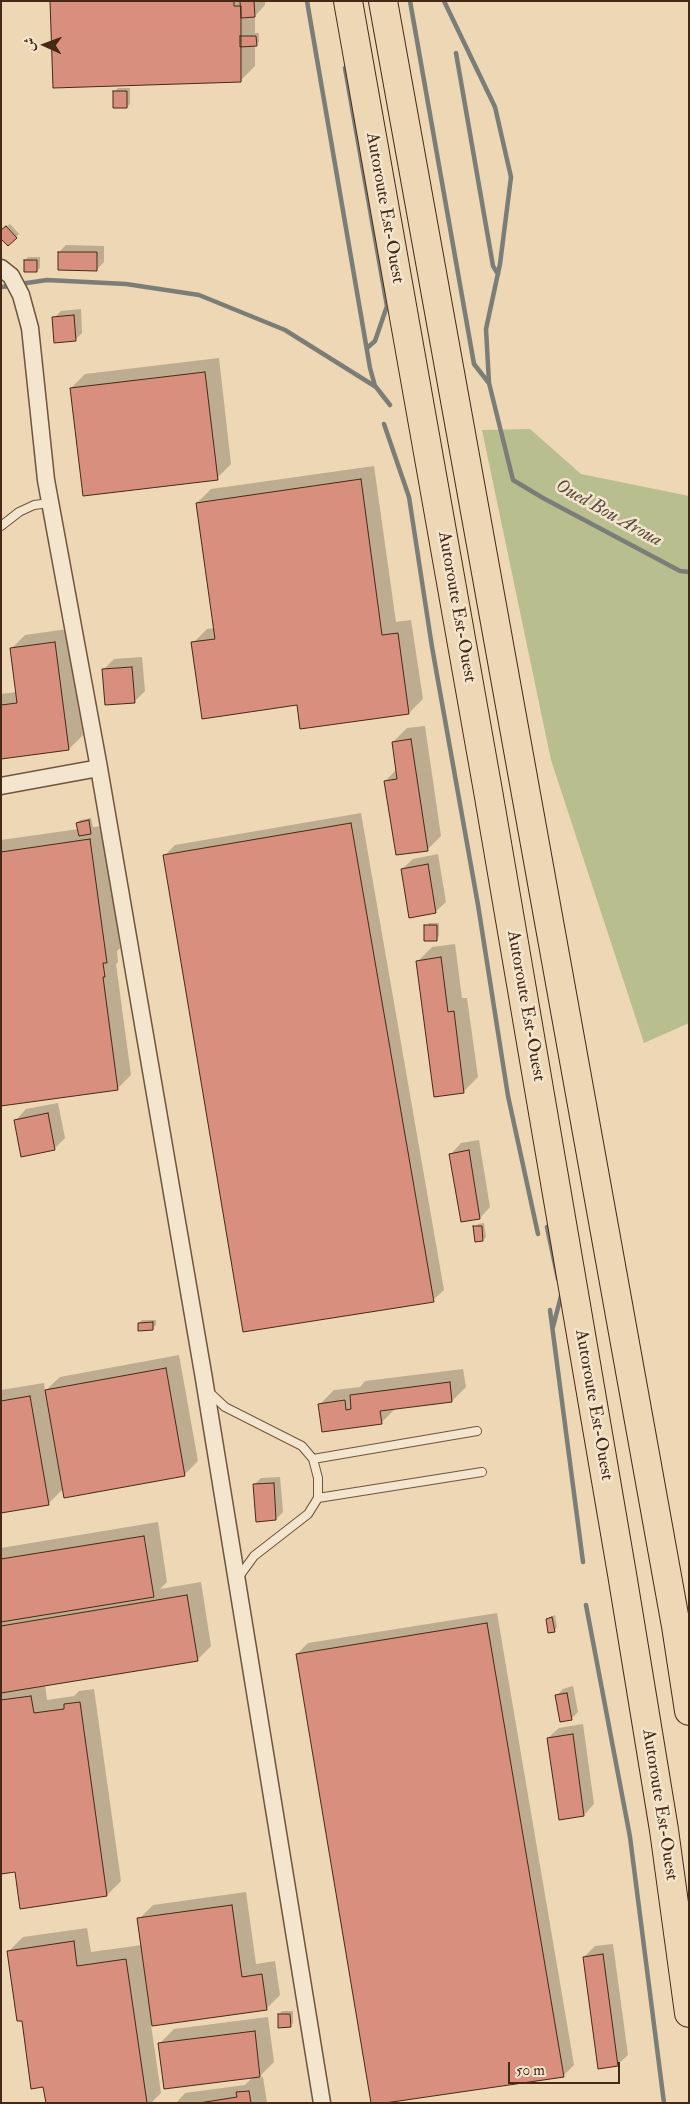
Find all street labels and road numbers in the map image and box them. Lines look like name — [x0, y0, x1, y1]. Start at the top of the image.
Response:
street label: Autoroute Est-Ouest — [360, 131, 408, 285]
street label: Autoroute Est-Ouest — [432, 530, 480, 684]
street label: Autoroute Est-Ouest — [501, 929, 549, 1083]
street label: Autoroute Est-Ouest — [569, 1328, 617, 1482]
street label: Autoroute Est-Ouest — [636, 1728, 682, 1882]

